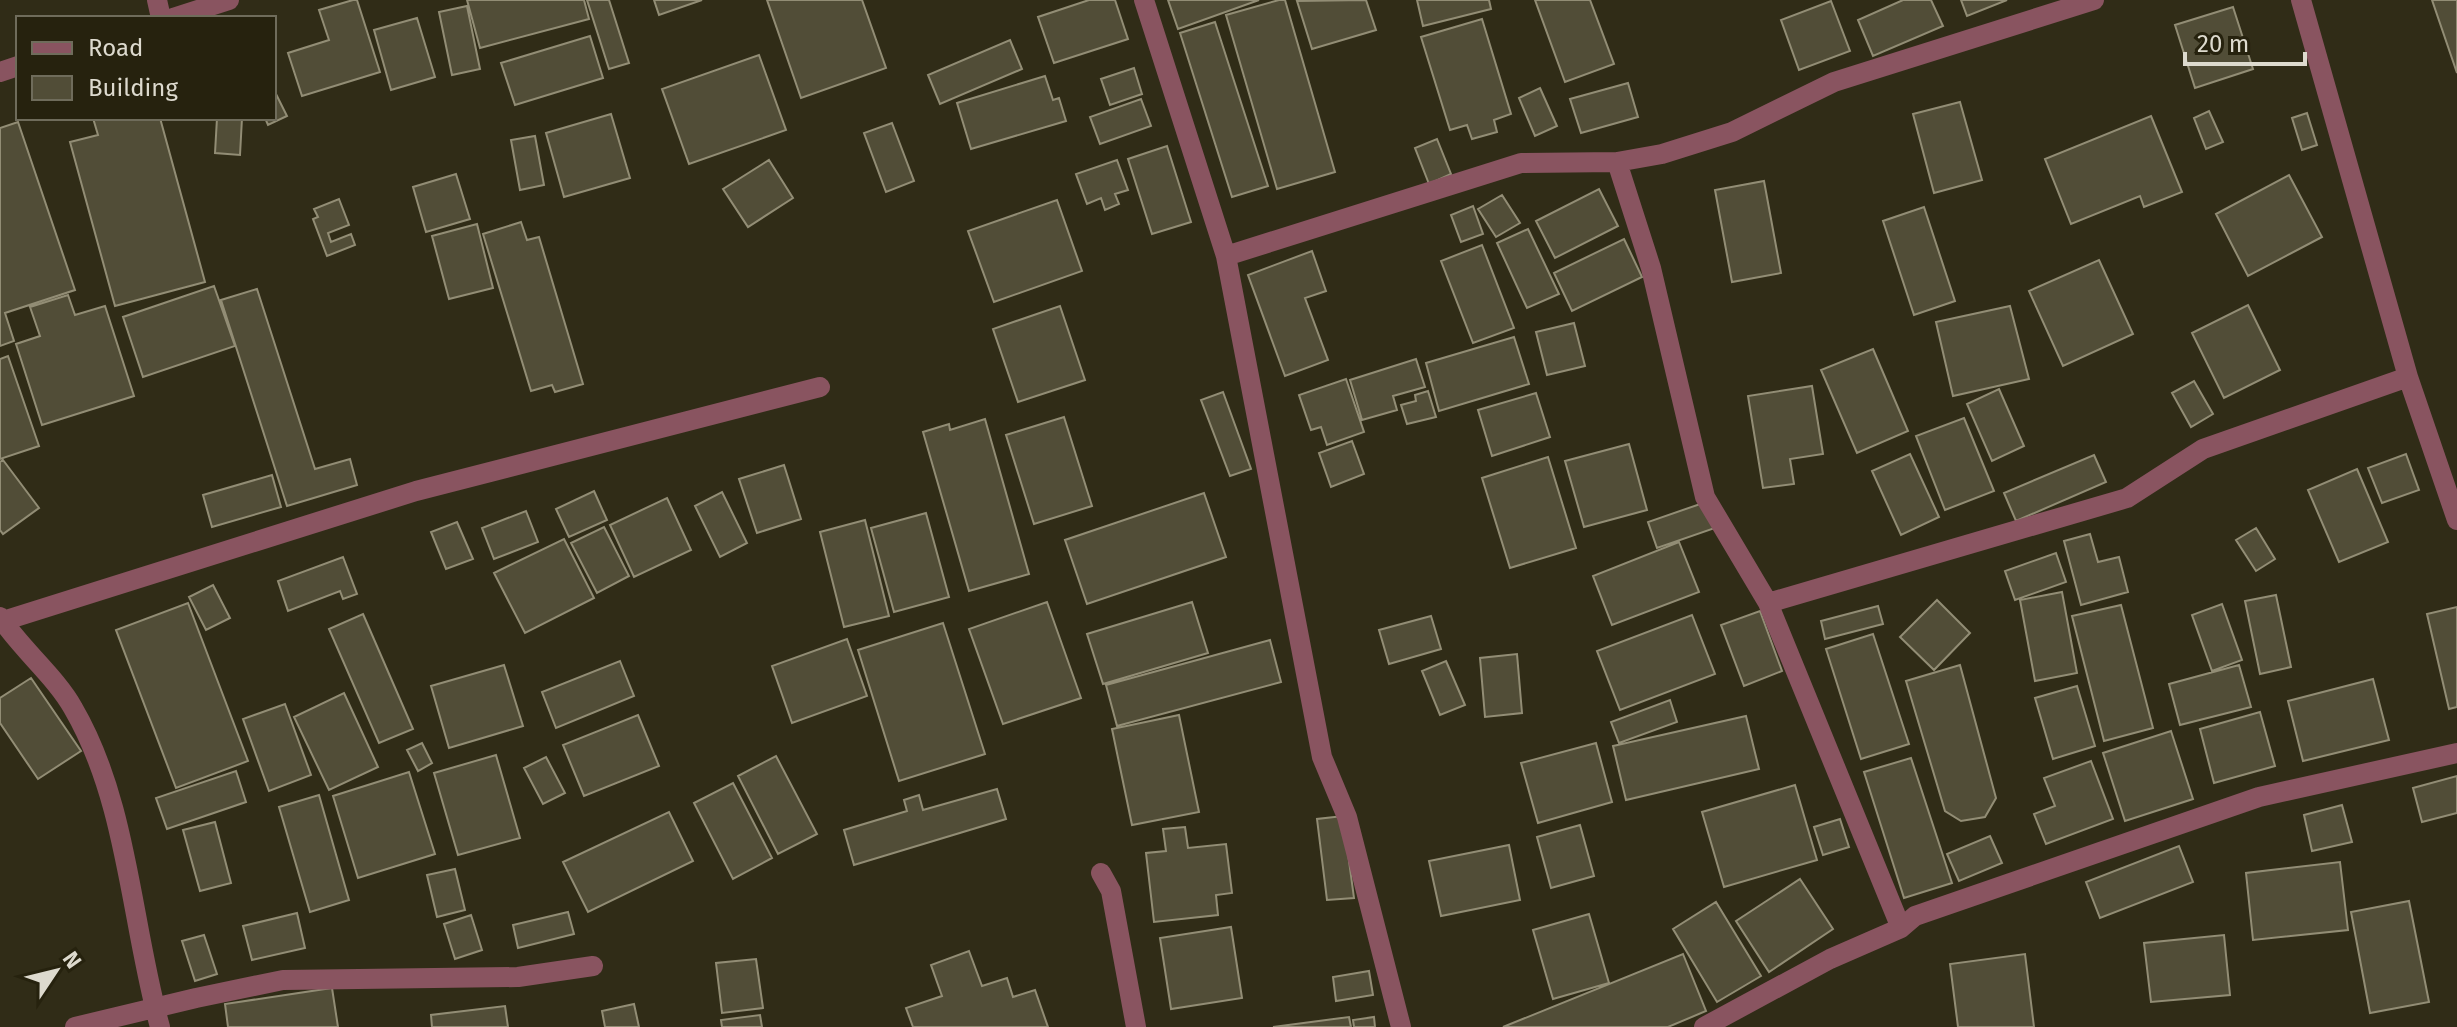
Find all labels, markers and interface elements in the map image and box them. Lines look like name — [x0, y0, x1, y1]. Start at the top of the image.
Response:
legend — [16, 16, 276, 120]
scale bar — [2185, 16, 2305, 66]
text: 20 m — [2197, 30, 2249, 58]
text: Road — [88, 34, 143, 62]
text: Building — [88, 74, 178, 102]
north arrow — [16, 931, 96, 1011]
text: N — [57, 946, 87, 974]

